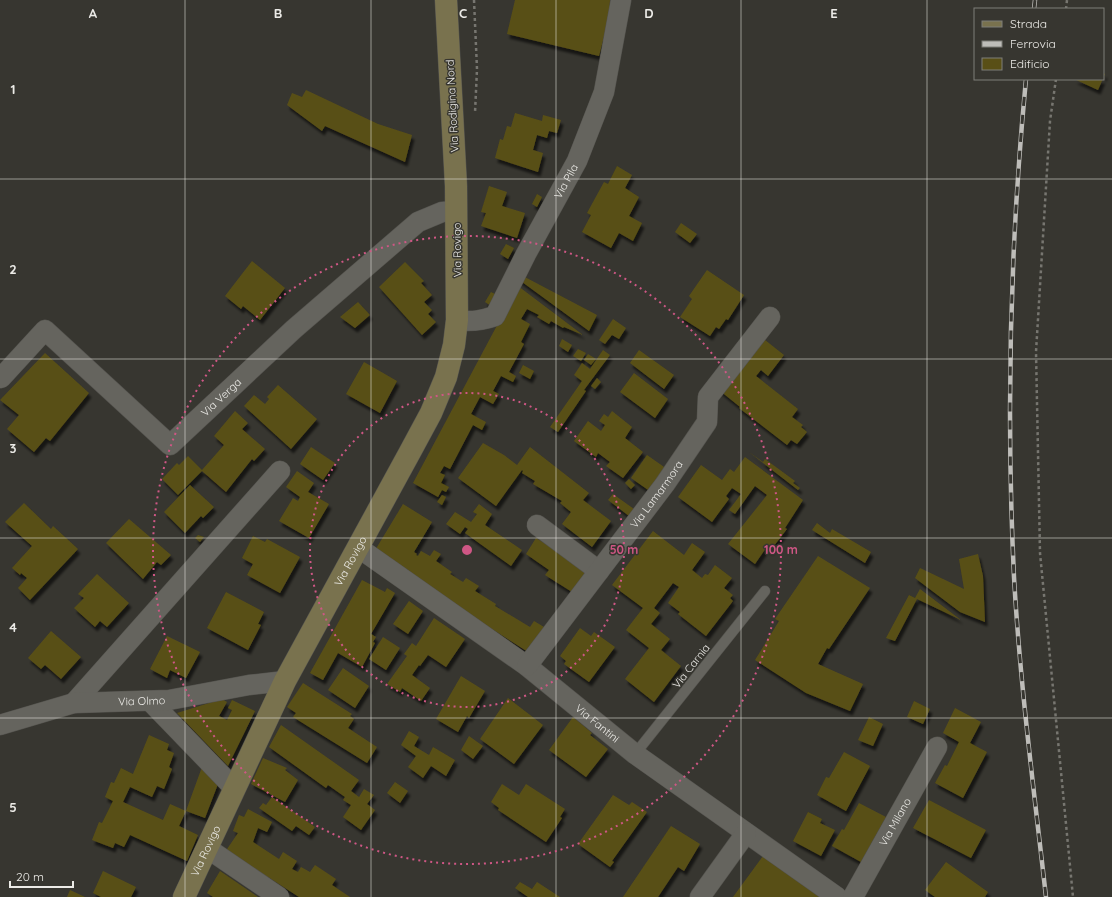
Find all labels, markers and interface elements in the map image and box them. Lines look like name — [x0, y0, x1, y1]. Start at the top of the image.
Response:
text: A — [89, 5, 98, 21]
text: B — [274, 5, 282, 21]
text: C — [459, 5, 467, 21]
text: D — [644, 5, 654, 21]
text: E — [830, 5, 838, 21]
legend — [974, 8, 1104, 80]
text: Strada — [1010, 16, 1047, 31]
text: Ferrovia — [1010, 36, 1056, 51]
text: Edificio — [1010, 56, 1050, 71]
street label: Via Rodigina Nord — [443, 59, 461, 153]
text: 1 — [10, 81, 16, 97]
street label: Via Pila — [551, 161, 581, 201]
street label: Via Rovigo — [450, 222, 464, 277]
text: 2 — [9, 261, 17, 277]
street label: Via Verga — [198, 375, 244, 419]
text: 3 — [10, 440, 17, 456]
street label: Via Lamarmora — [627, 458, 686, 531]
street label: Via Rovigo — [331, 533, 370, 589]
text: 50 m — [610, 542, 638, 557]
text: 100 m — [764, 542, 798, 557]
centre of rings — [460, 543, 474, 557]
text: 4 — [9, 619, 17, 635]
street label: Via Carnia — [669, 641, 713, 691]
street label: Via Olmo — [118, 693, 166, 709]
street label: Via Fantini — [572, 701, 622, 746]
street label: Via Milano — [876, 795, 914, 849]
text: 5 — [9, 799, 17, 815]
street label: Via Rovigo — [188, 823, 224, 879]
scale bar — [10, 863, 73, 889]
text: 20 m — [16, 869, 44, 884]

